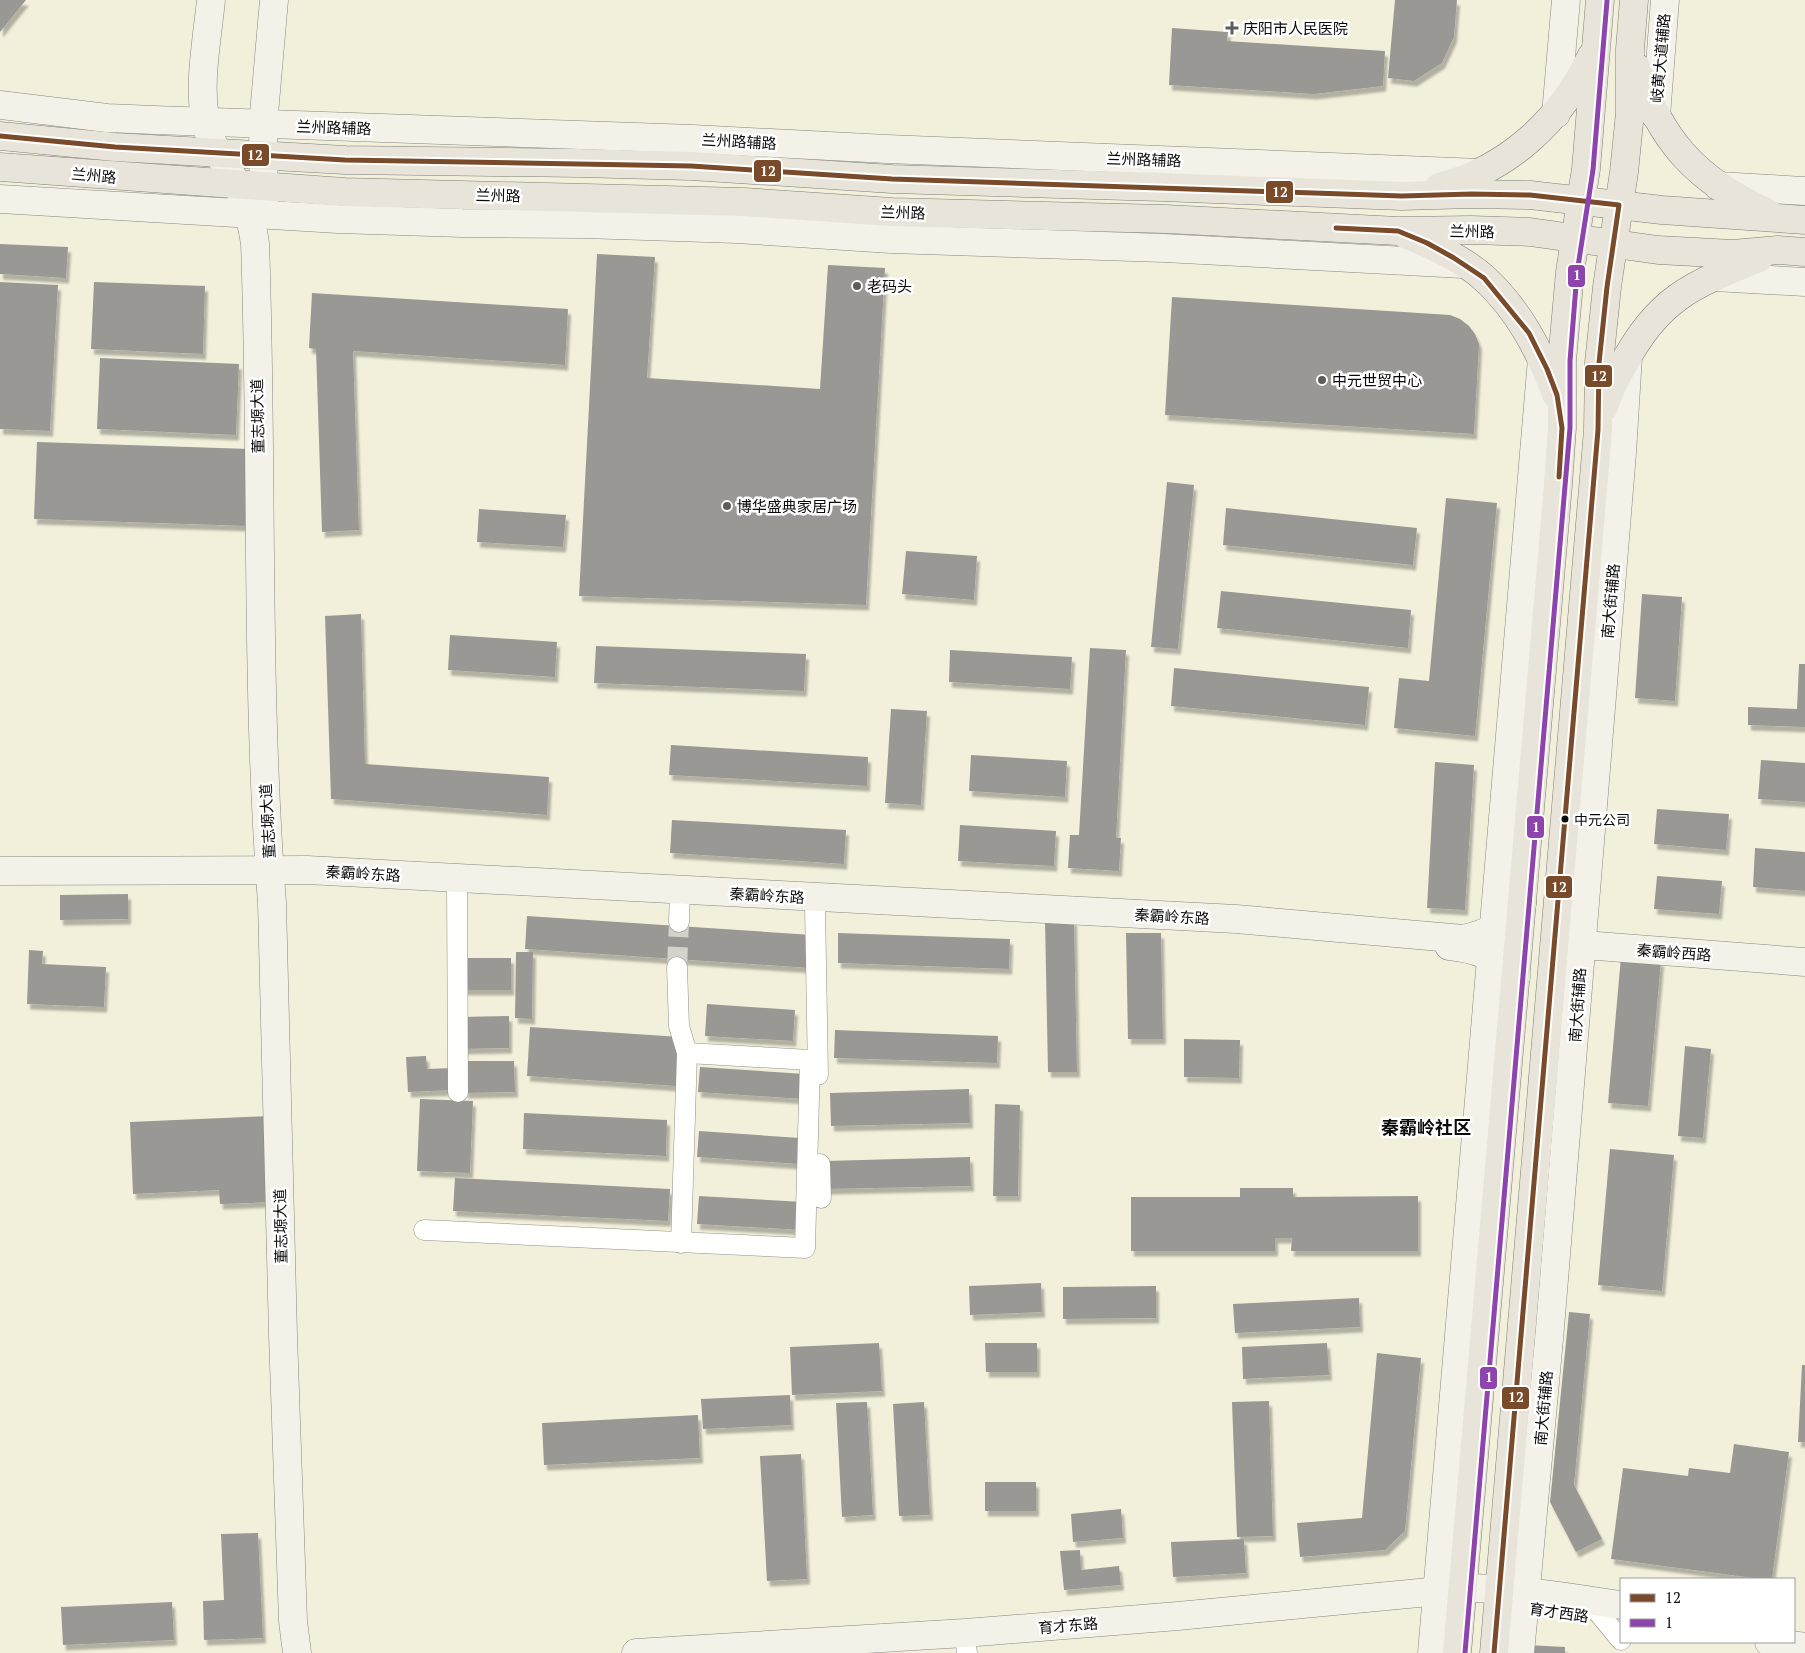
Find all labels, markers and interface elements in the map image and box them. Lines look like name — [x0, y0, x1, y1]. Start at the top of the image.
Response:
street label: 岐黄大道辅路 — [1646, 12, 1674, 104]
place label: 庆阳市人民医院 — [1243, 18, 1348, 38]
marker: 庆阳市人民医院 — [1225, 21, 1239, 35]
street label: 兰州路辅路 — [296, 116, 372, 138]
street label: 兰州路辅路 — [701, 129, 777, 153]
line badge: 12 — [241, 143, 270, 167]
text: 12 — [247, 145, 263, 164]
street label: 兰州路辅路 — [1106, 148, 1182, 170]
line badge: 12 — [753, 159, 782, 183]
text: 12 — [760, 161, 776, 180]
street label: 兰州路 — [71, 163, 117, 187]
line badge: 12 — [1265, 180, 1294, 204]
text: 12 — [1272, 182, 1288, 201]
street label: 兰州路 — [475, 185, 521, 205]
street label: 兰州路 — [880, 201, 926, 223]
street label: 兰州路 — [1449, 221, 1495, 241]
line badge: 1 — [1567, 264, 1586, 288]
text: 1 — [1573, 265, 1581, 284]
place label: 老码头 — [867, 276, 912, 296]
marker: 老码头 — [851, 280, 863, 292]
line badge: 12 — [1584, 364, 1613, 388]
text: 12 — [1591, 366, 1607, 385]
place label: 中元世贸中心 — [1332, 370, 1422, 390]
marker: 中元世贸中心 — [1316, 374, 1328, 386]
street label: 董志塬大道 — [246, 378, 268, 454]
place label: 博华盛典家居广场 — [737, 496, 857, 516]
marker: 博华盛典家居广场 — [721, 500, 733, 512]
street label: 南大街辅路 — [1597, 563, 1623, 639]
street label: 董志塬大道 — [255, 783, 279, 859]
place label: 中元公司 — [1574, 810, 1630, 829]
marker: 中元公司 — [1560, 814, 1570, 824]
line badge: 1 — [1526, 815, 1545, 839]
text: 1 — [1532, 817, 1540, 836]
street label: 秦霸岭东路 — [325, 861, 401, 885]
line badge: 12 — [1545, 875, 1573, 899]
text: 12 — [1551, 877, 1567, 896]
street label: 秦霸岭东路 — [729, 883, 805, 907]
street label: 秦霸岭东路 — [1134, 904, 1210, 928]
street label: 秦霸岭西路 — [1636, 939, 1712, 965]
street label: 南大街辅路 — [1564, 967, 1590, 1043]
district label: 秦霸岭社区 — [1381, 1115, 1471, 1139]
street label: 董志塬大道 — [269, 1188, 291, 1264]
line badge: 1 — [1479, 1366, 1498, 1390]
text: 1 — [1485, 1367, 1493, 1386]
street label: 南大街辅路 — [1530, 1370, 1556, 1446]
line badge: 12 — [1501, 1386, 1530, 1410]
text: 12 — [1508, 1387, 1524, 1406]
legend — [1620, 1578, 1795, 1643]
text: 12 — [1665, 1587, 1681, 1607]
street label: 育才西路 — [1528, 1598, 1590, 1626]
street label: 育才东路 — [1037, 1612, 1099, 1638]
text: 1 — [1665, 1612, 1673, 1632]

